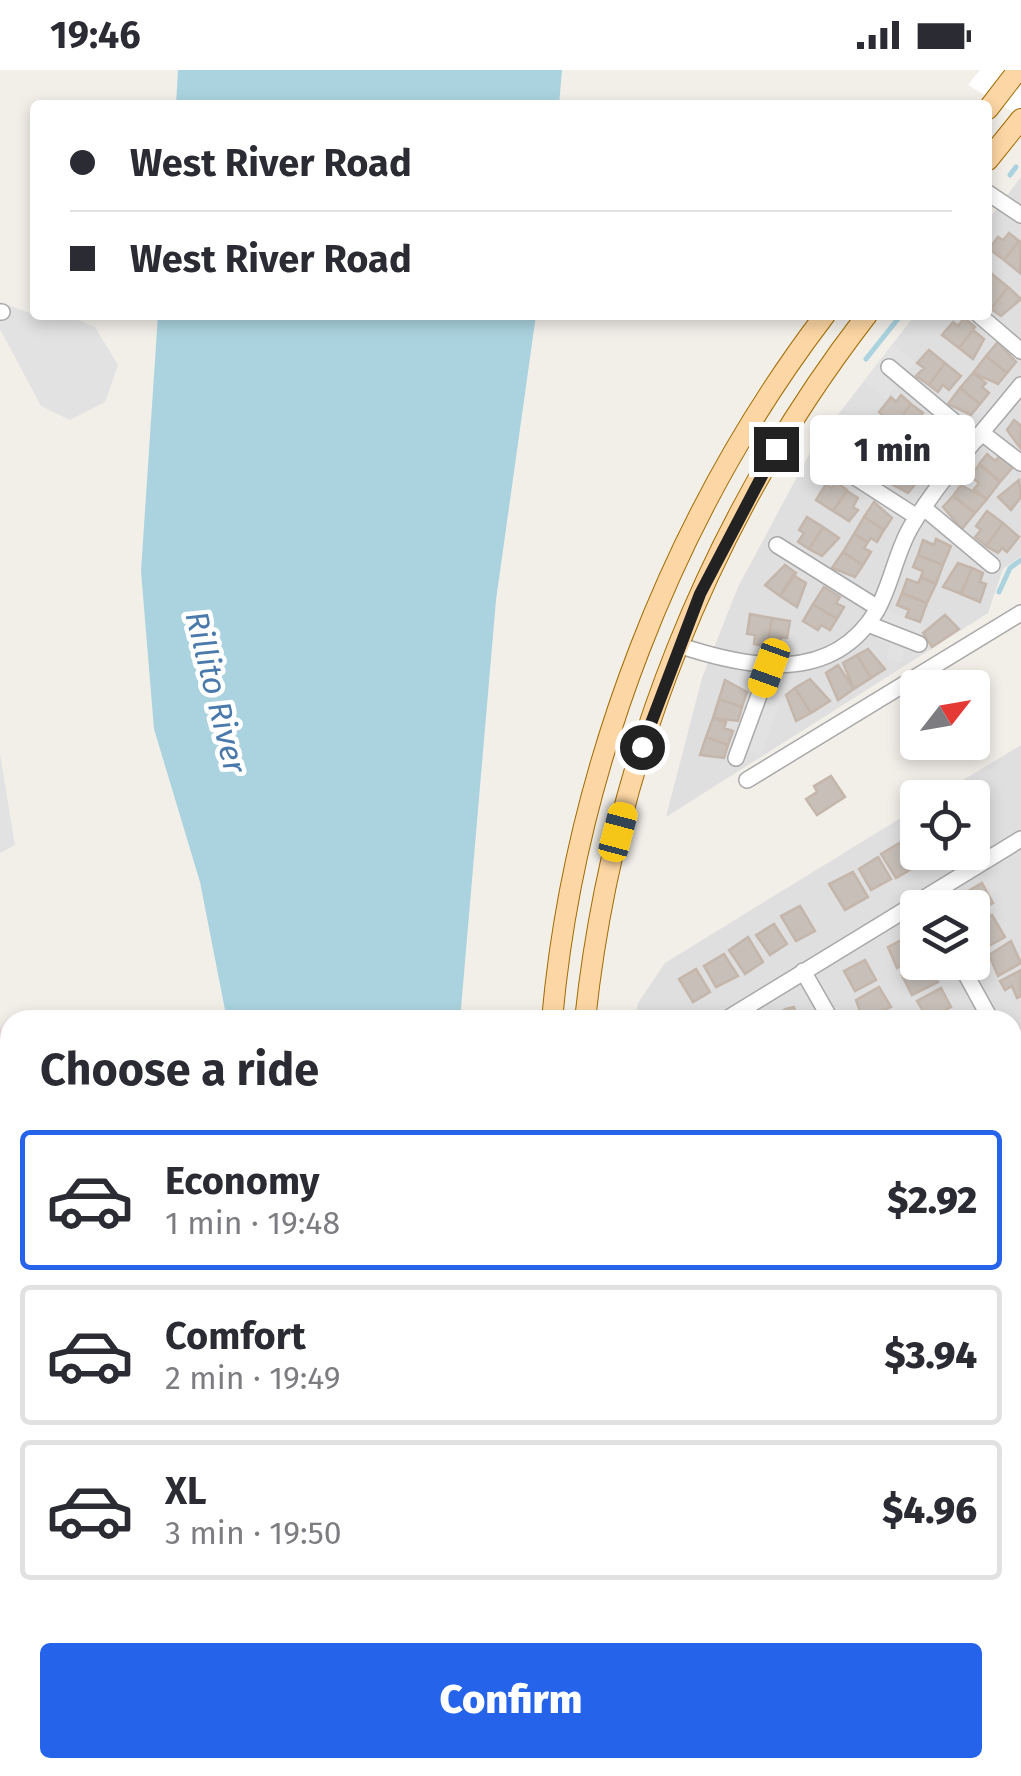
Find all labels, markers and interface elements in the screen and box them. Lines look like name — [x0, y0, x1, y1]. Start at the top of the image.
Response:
text: 19:46 — [50, 12, 141, 58]
text: West River Road — [130, 140, 412, 186]
text: West River Road — [130, 236, 412, 282]
callout: 1 min — [811, 414, 976, 484]
route end — [754, 427, 799, 472]
text: 1 min — [854, 431, 931, 469]
water label: Rillito River — [178, 607, 255, 779]
car — [745, 635, 793, 701]
north arrow — [900, 670, 990, 760]
map controls — [900, 670, 990, 980]
route start — [620, 725, 665, 770]
button: locate — [900, 780, 990, 870]
car — [596, 799, 640, 865]
button: layers — [900, 890, 990, 980]
text: Choose a ride — [40, 1043, 319, 1097]
icon: car — [45, 1155, 135, 1245]
text: Economy — [165, 1158, 320, 1204]
text: $2.92 — [887, 1177, 977, 1223]
text: 1 min · 19:48 — [165, 1204, 340, 1242]
icon: car — [45, 1310, 135, 1400]
text: Comfort — [165, 1313, 306, 1359]
text: $3.94 — [884, 1332, 977, 1378]
text: 2 min · 19:49 — [165, 1359, 341, 1397]
icon: car — [45, 1465, 135, 1555]
text: XL — [165, 1468, 207, 1514]
text: $4.96 — [882, 1487, 977, 1533]
text: 3 min · 19:50 — [165, 1514, 342, 1552]
button: Confirm — [40, 1643, 982, 1758]

